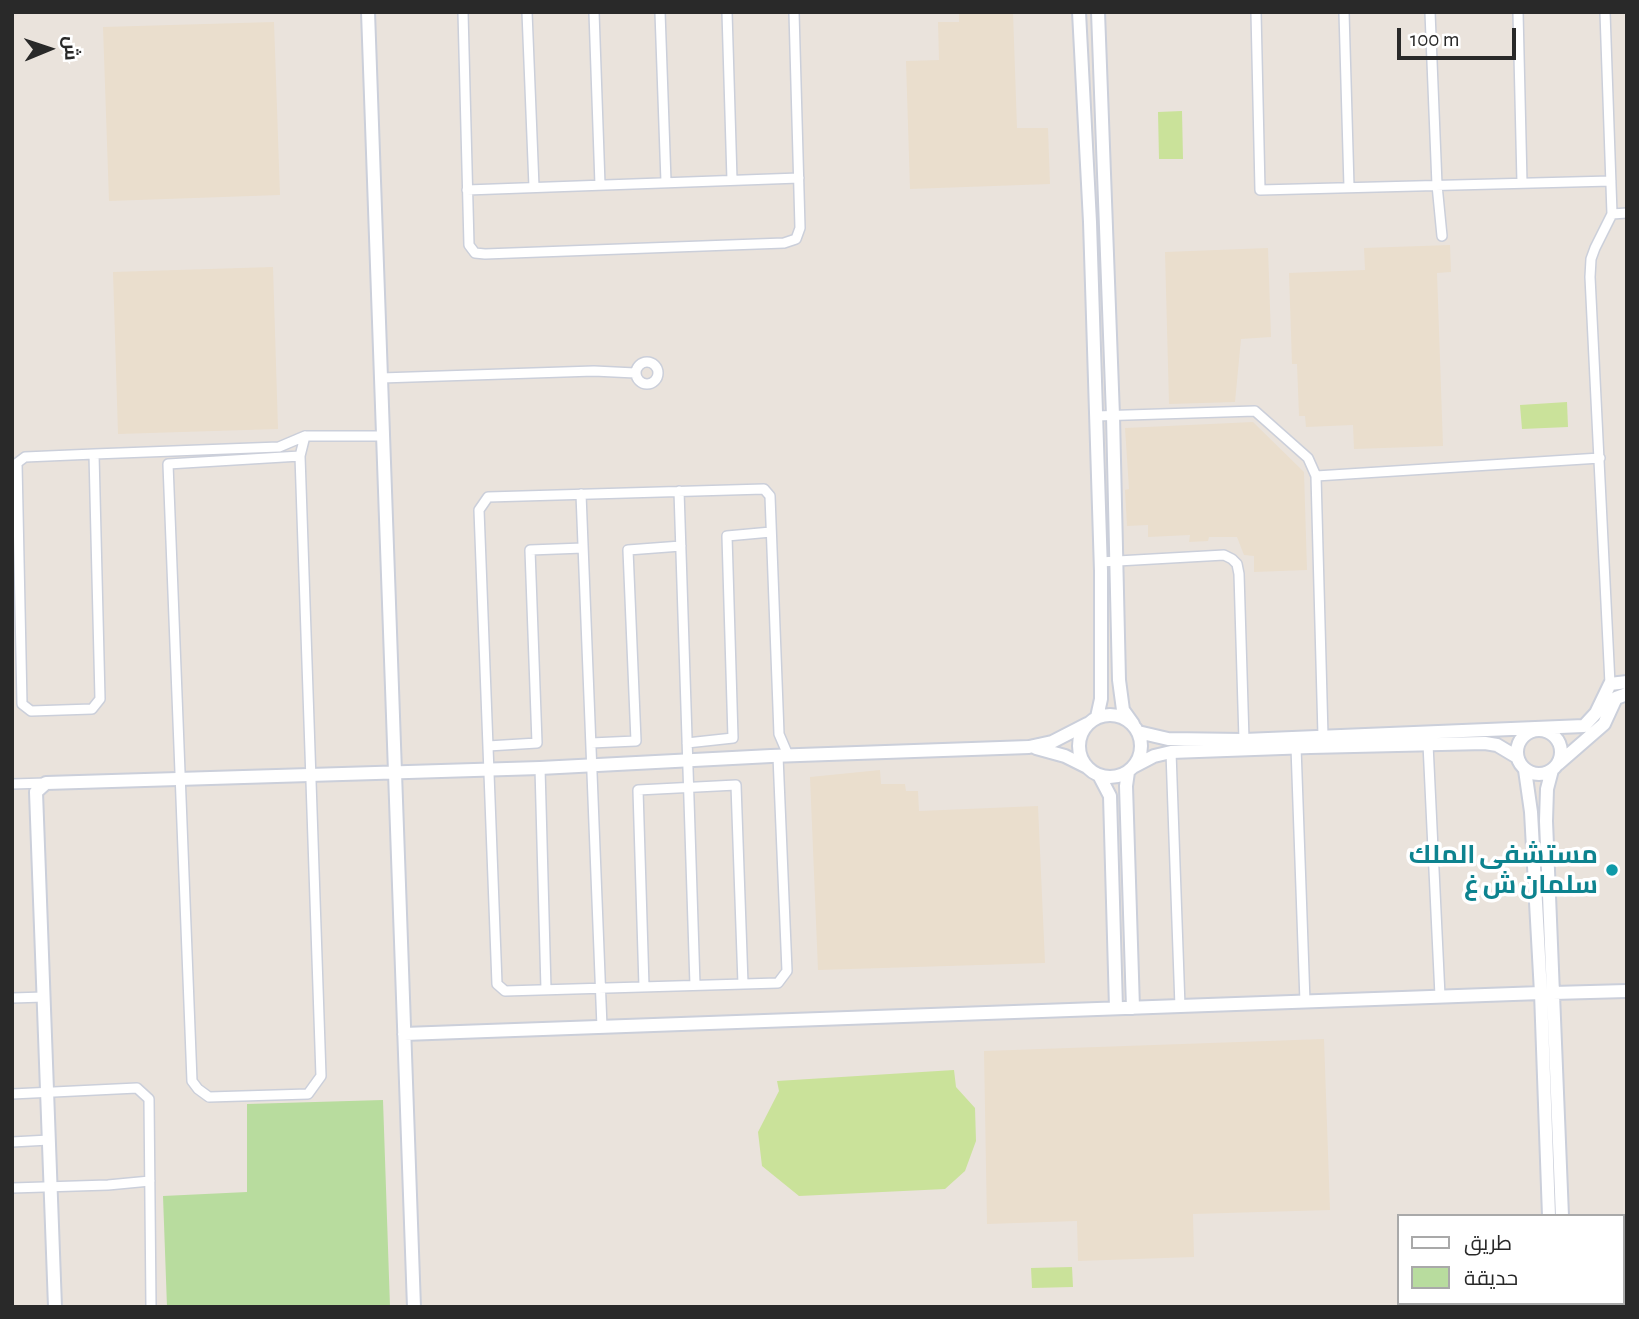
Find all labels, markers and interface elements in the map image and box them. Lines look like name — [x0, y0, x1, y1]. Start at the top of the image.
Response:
north arrow — [14, 14, 84, 84]
scale bar — [1401, 14, 1520, 58]
text: 100 m — [1410, 29, 1460, 50]
text: ش — [61, 36, 80, 61]
place label: مستشفى الملك سلمان ش غ — [1409, 839, 1598, 900]
marker: مستشفى الملك سلمان ش غ — [1604, 862, 1620, 878]
legend — [1398, 1214, 1625, 1305]
text: طريق — [1464, 1233, 1512, 1254]
text: حديقة — [1464, 1268, 1518, 1289]

